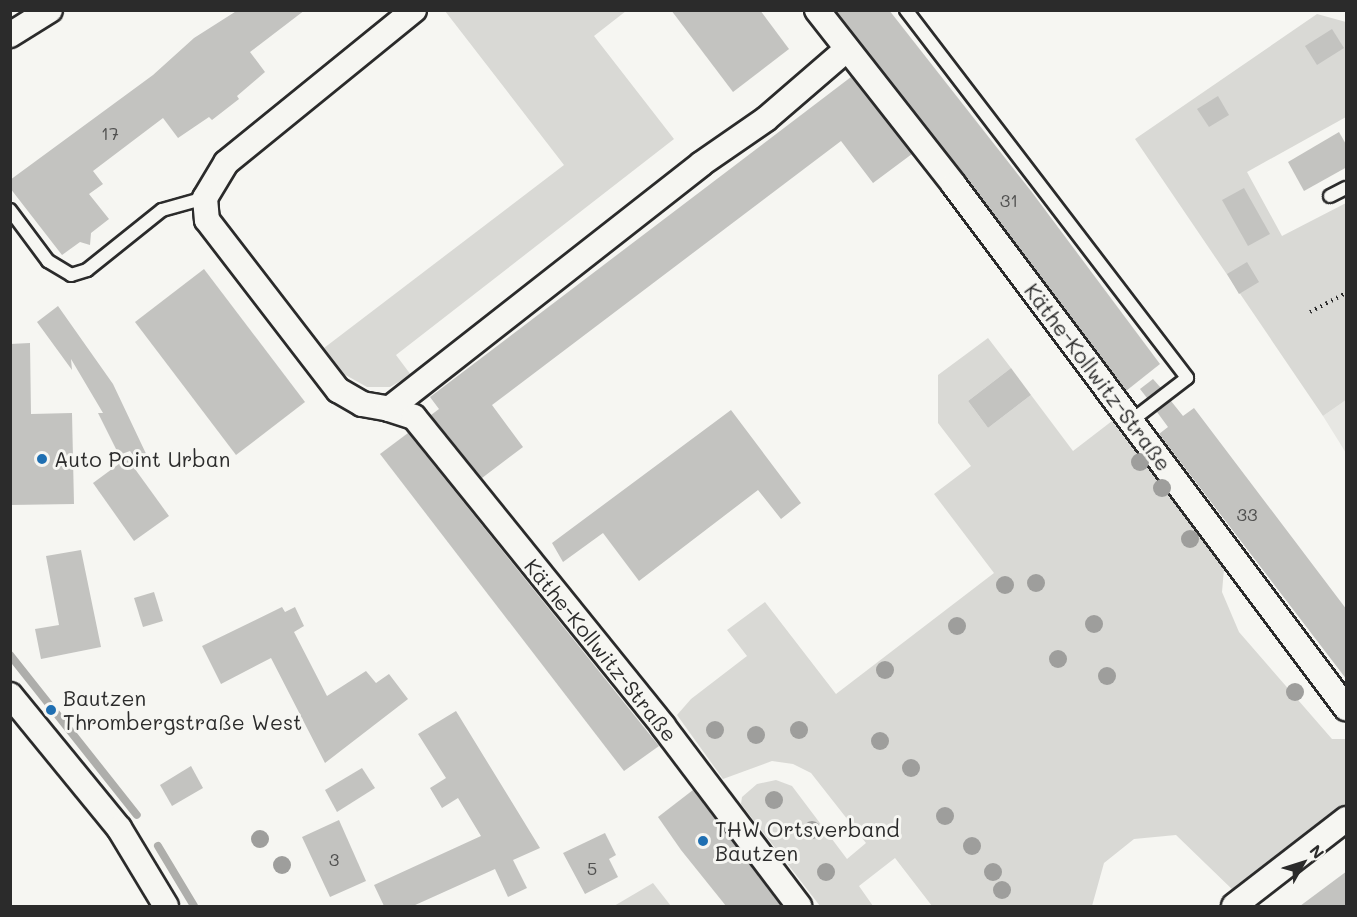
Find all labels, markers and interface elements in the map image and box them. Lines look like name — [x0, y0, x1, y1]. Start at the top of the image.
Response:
house number: 17 — [101, 122, 119, 144]
house number: 31 — [1000, 189, 1018, 211]
street label: Käthe-Kollwitz-Straße — [1019, 278, 1177, 476]
place label: Auto Point Urban — [54, 446, 230, 472]
marker: Auto Point Urban — [35, 452, 49, 466]
house number: 33 — [1236, 503, 1258, 525]
street label: Käthe-Kollwitz-Straße — [519, 553, 683, 747]
place label: Bautzen Thrombergstraße West — [63, 685, 302, 735]
marker: Bautzen Thrombergstraße West — [44, 703, 58, 717]
place label: THW Ortsverband Bautzen — [715, 816, 900, 866]
north arrow — [1273, 833, 1333, 893]
marker: THW Ortsverband Bautzen — [696, 834, 710, 848]
text: N — [1305, 840, 1329, 863]
house number: 3 — [329, 848, 339, 870]
house number: 5 — [587, 857, 597, 879]

